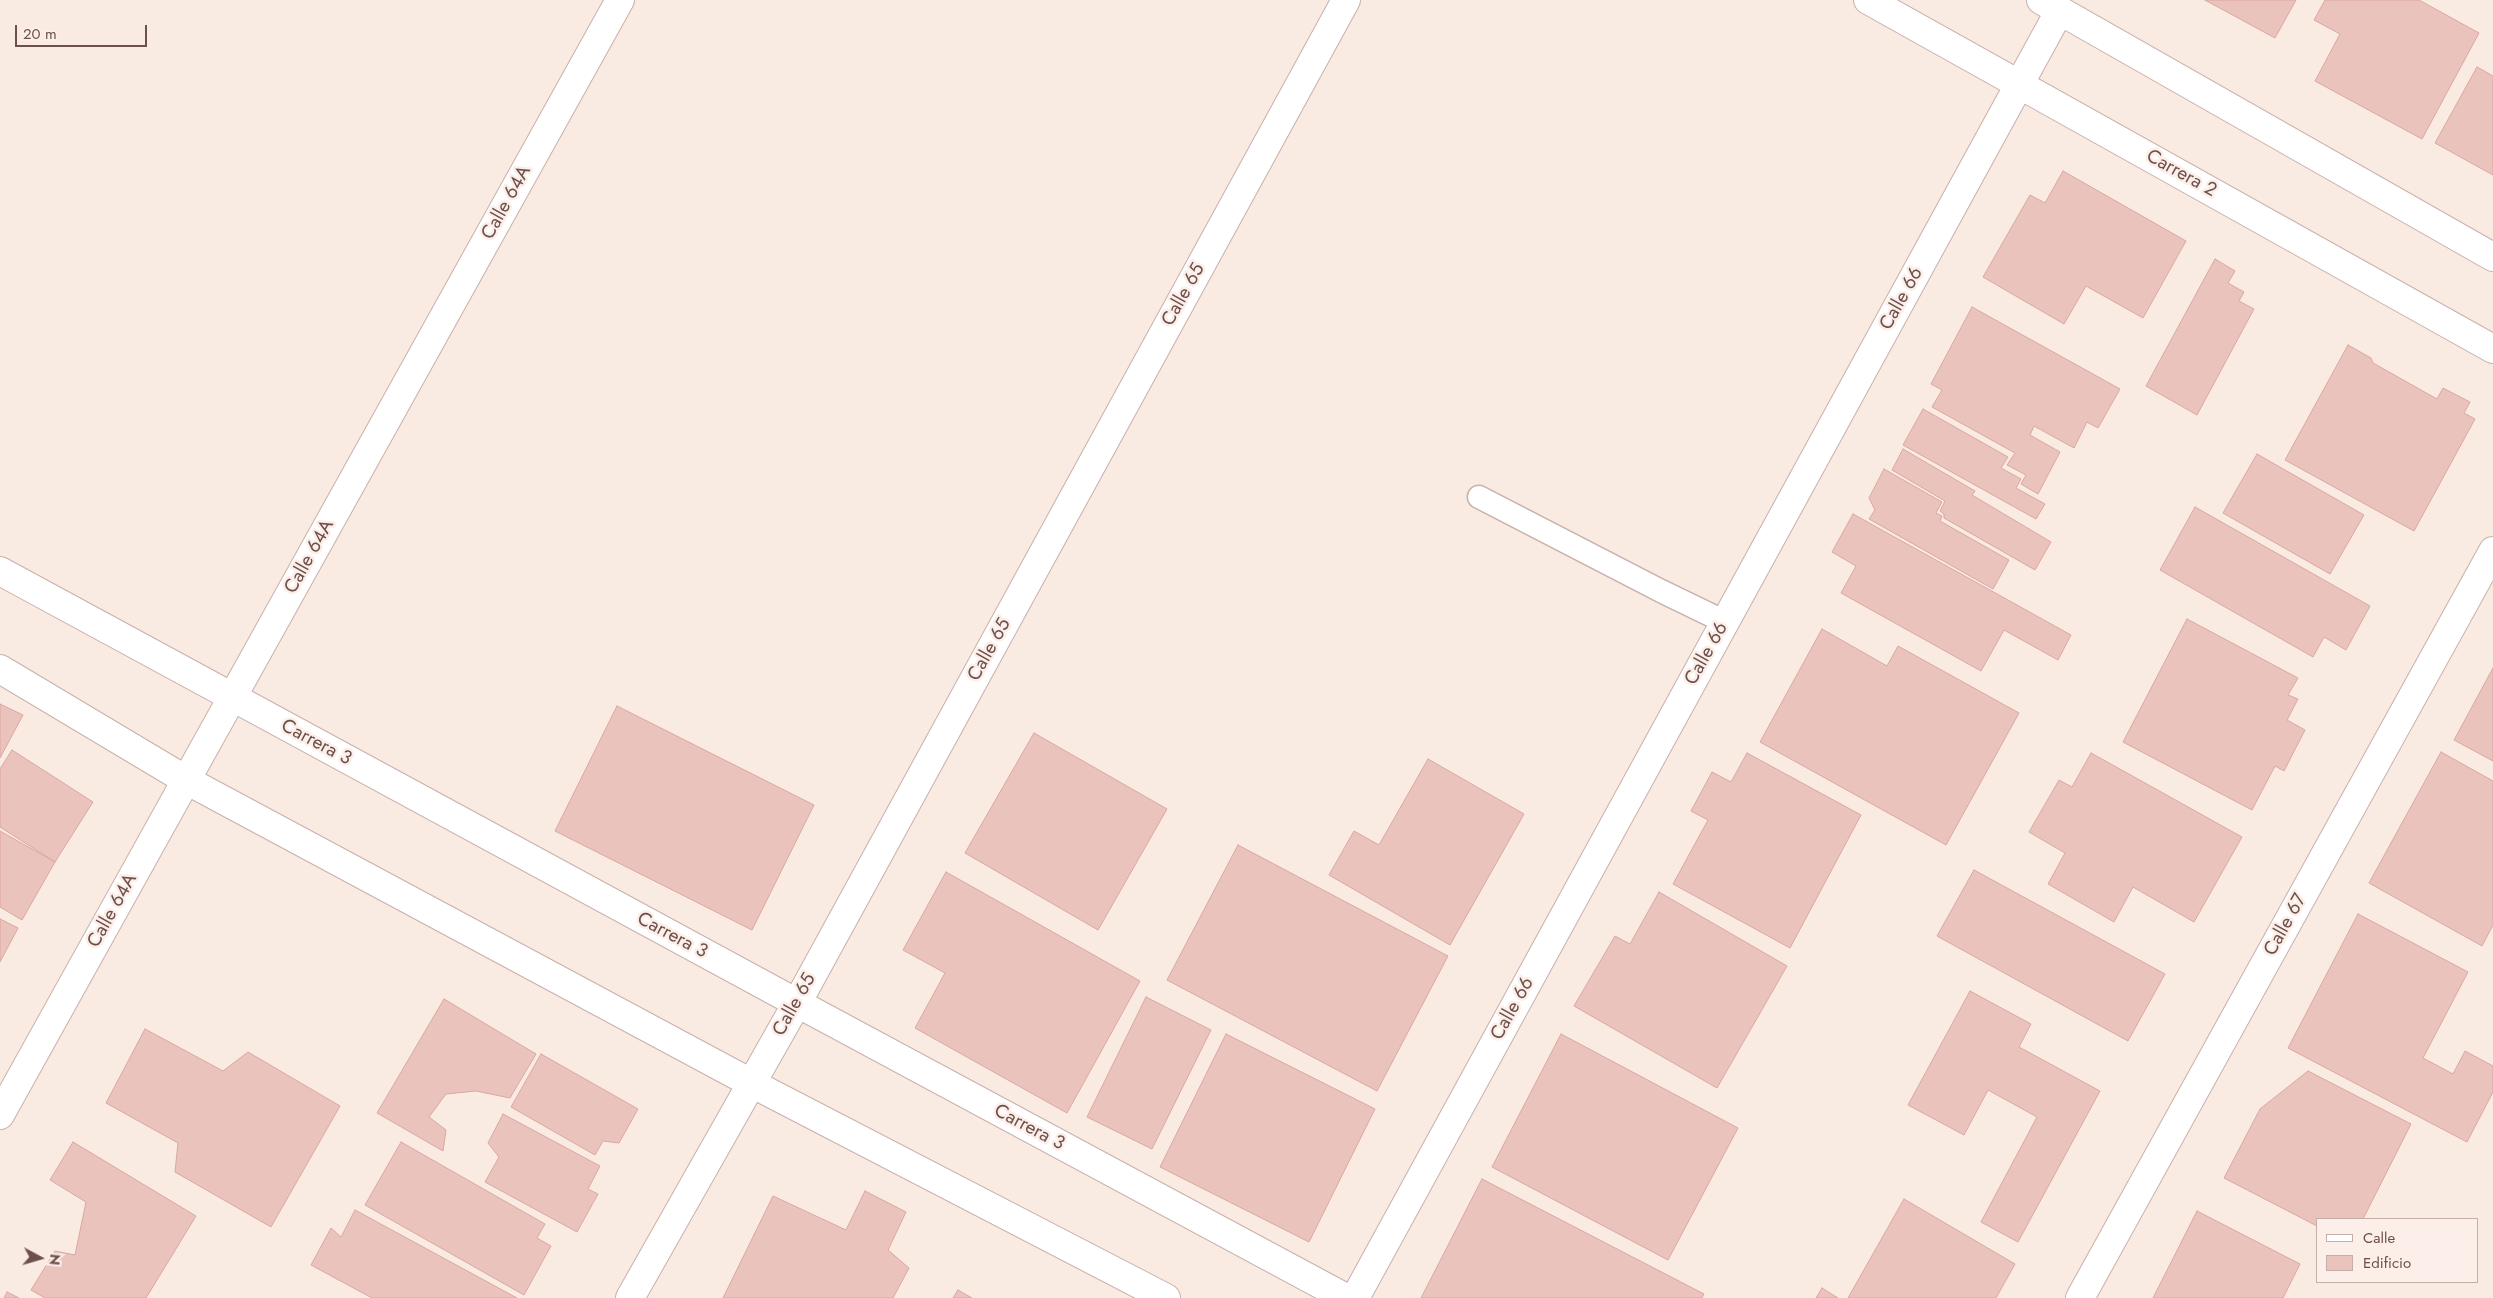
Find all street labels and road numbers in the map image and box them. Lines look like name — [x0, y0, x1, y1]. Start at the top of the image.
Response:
street label: Carrera 2 — [2142, 145, 2220, 203]
street label: Calle 64A — [477, 162, 537, 244]
street label: Calle 65 — [1158, 260, 1210, 330]
street label: Calle 66 — [1875, 264, 1929, 334]
street label: Calle 64A — [280, 516, 340, 598]
street label: Calle 65 — [964, 615, 1016, 685]
street label: Calle 66 — [1680, 619, 1734, 689]
street label: Carrera 3 — [277, 715, 355, 771]
street label: Calle 64A — [83, 870, 143, 952]
street label: Calle 67 — [2260, 890, 2312, 960]
street label: Carrera 3 — [633, 908, 711, 964]
street label: Calle 65 — [769, 970, 821, 1040]
street label: Calle 66 — [1486, 974, 1540, 1044]
street label: Carrera 3 — [990, 1100, 1068, 1156]

